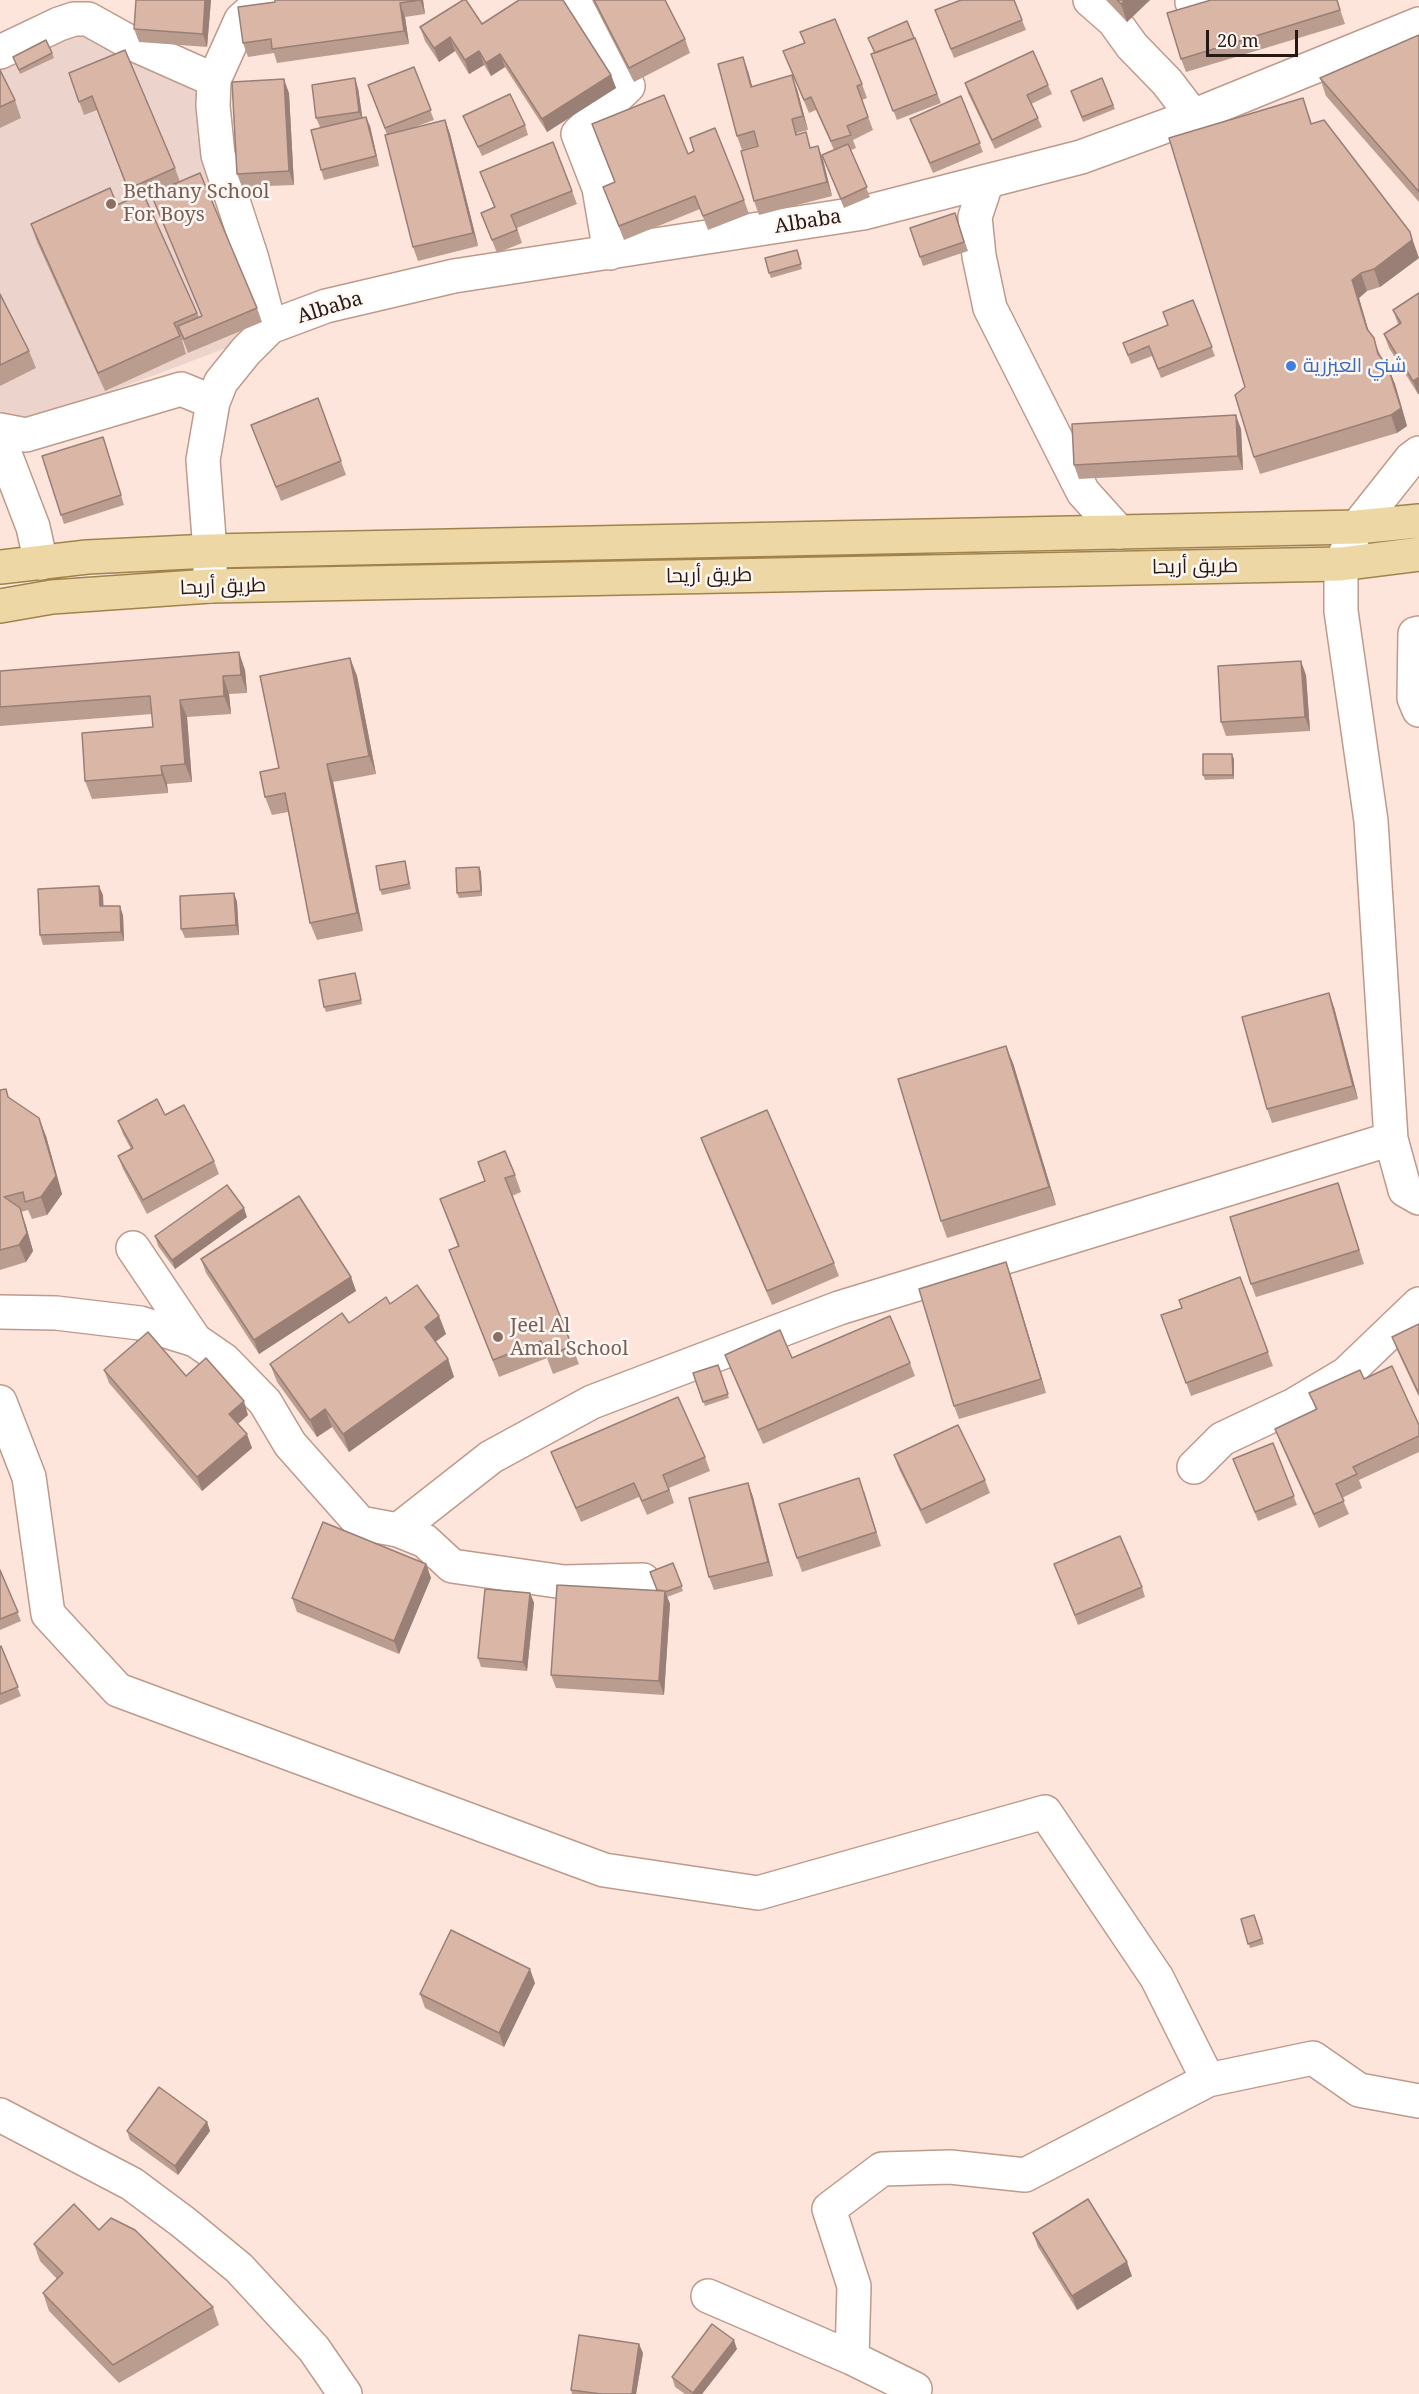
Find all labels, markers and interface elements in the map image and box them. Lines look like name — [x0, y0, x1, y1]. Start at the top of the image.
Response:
scale bar — [1209, 18, 1300, 56]
text: 20 m — [1217, 28, 1259, 52]
place label: Bethany School For Boys — [123, 180, 269, 227]
marker: Bethany School For Boys — [104, 197, 118, 211]
street label: Albaba — [773, 205, 843, 239]
street label: Albaba — [294, 287, 366, 329]
place label: شني العيزرية — [1303, 354, 1406, 378]
marker: شني العيزرية — [1284, 359, 1298, 373]
street label: طريق أريحا — [1152, 554, 1238, 580]
street label: طريق أريحا — [666, 563, 752, 589]
street label: طريق أريحا — [179, 573, 267, 601]
place label: Jeel Al Amal School — [510, 1314, 628, 1361]
marker: Jeel Al Amal School — [491, 1330, 505, 1344]

